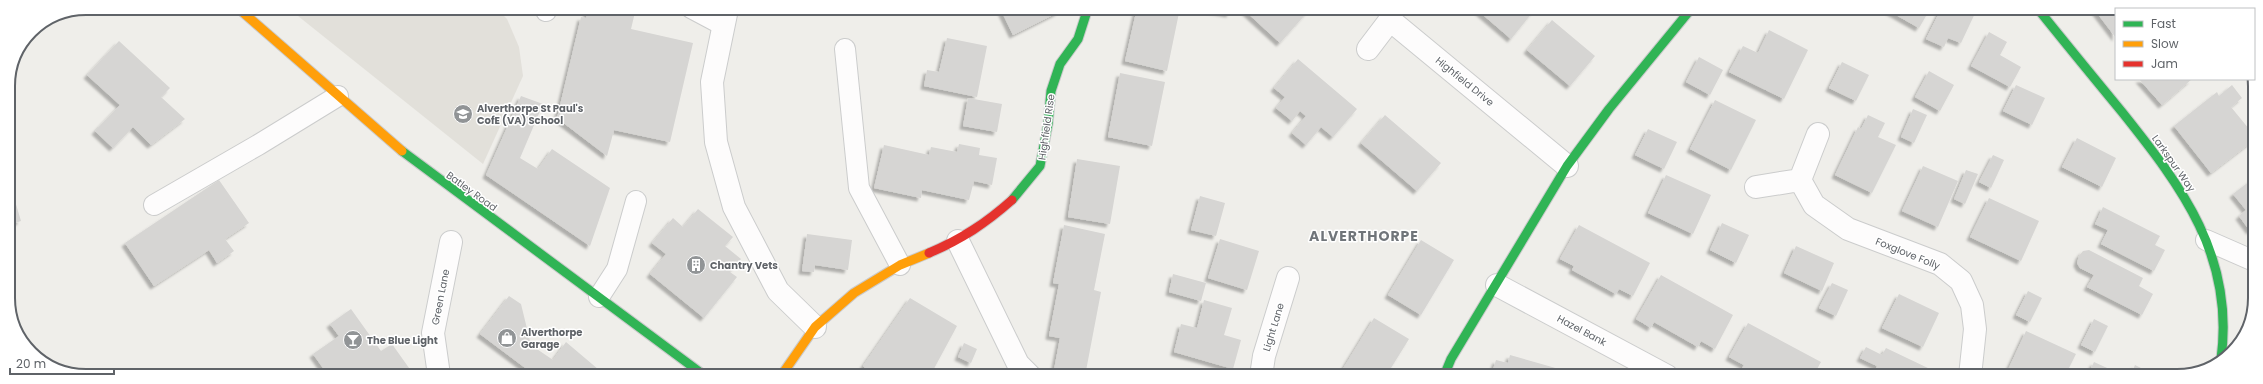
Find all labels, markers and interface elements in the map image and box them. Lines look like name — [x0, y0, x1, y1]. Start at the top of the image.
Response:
legend — [2115, 8, 2255, 80]
text: Fast — [2151, 15, 2176, 32]
text: Slow — [2151, 35, 2179, 52]
street label: Highfield Drive — [1432, 53, 1497, 110]
text: Jam — [2151, 55, 2178, 72]
street label: Highfield Rise — [1034, 93, 1059, 161]
place label: Alverthorpe St Paul's CofE (VA) School — [477, 101, 584, 128]
school or university icon: Alverthorpe St Paul's CofE (VA) School — [452, 103, 474, 125]
street label: Larkspur Way — [2148, 132, 2199, 195]
street label: Batley Road — [443, 168, 500, 215]
district label: ALVERTHORPE — [1309, 226, 1419, 246]
street label: Foxglove Folly — [1873, 234, 1943, 273]
building icon: Chantry Vets — [685, 254, 707, 276]
place label: Chantry Vets — [710, 258, 778, 273]
street label: Green Lane — [428, 268, 453, 326]
street label: Light Lane — [1259, 301, 1288, 353]
street label: Hazel Bank — [1554, 311, 1610, 350]
place label: Alverthorpe Garage — [521, 325, 582, 352]
shop icon: Alverthorpe Garage — [496, 327, 518, 349]
bar icon: The Blue Light — [342, 329, 364, 351]
place label: The Blue Light — [367, 333, 438, 348]
scale bar — [10, 350, 114, 376]
text: 20 m — [16, 355, 46, 372]

